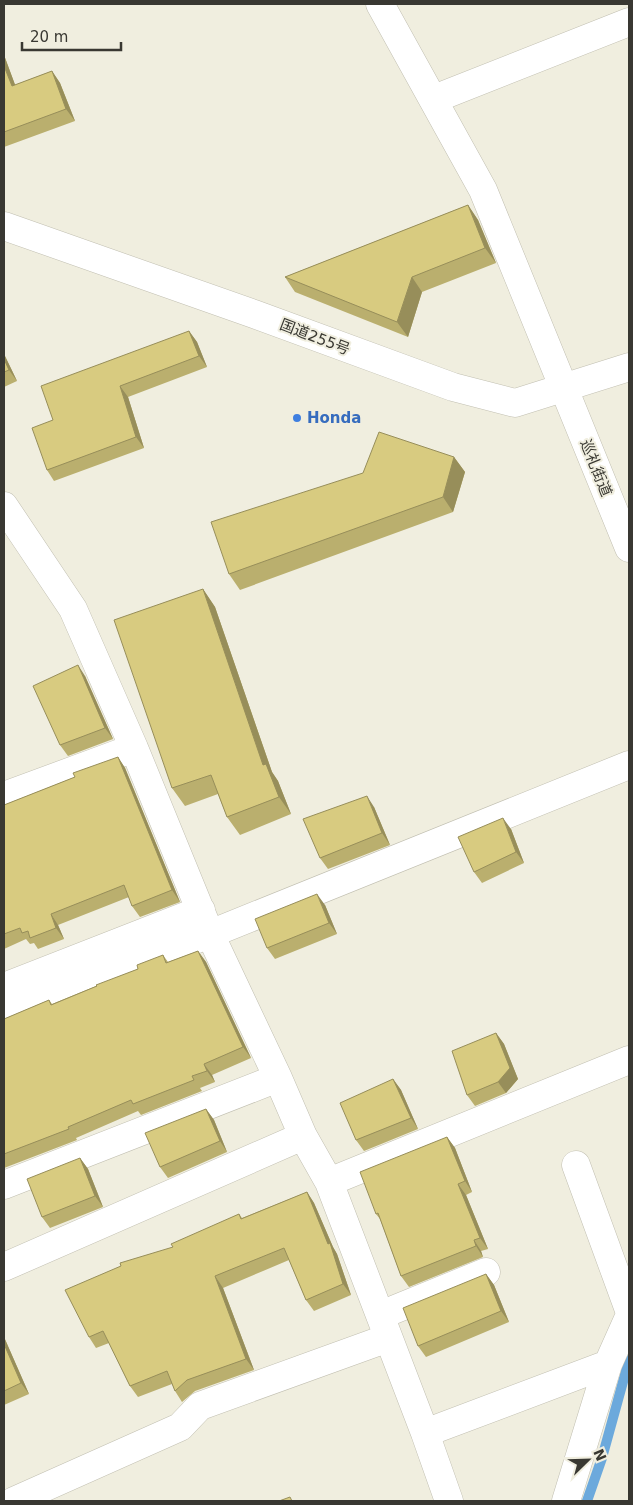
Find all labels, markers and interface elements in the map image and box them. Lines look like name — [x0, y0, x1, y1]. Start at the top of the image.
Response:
scale bar — [22, 20, 121, 52]
text: 20 m — [30, 28, 68, 46]
street label: 国道255号 — [277, 315, 353, 359]
place label: Honda — [307, 409, 361, 427]
marker: Honda — [291, 412, 303, 424]
street label: 巡礼街道 — [576, 437, 616, 499]
north arrow — [563, 1435, 613, 1485]
text: N — [590, 1446, 610, 1463]

